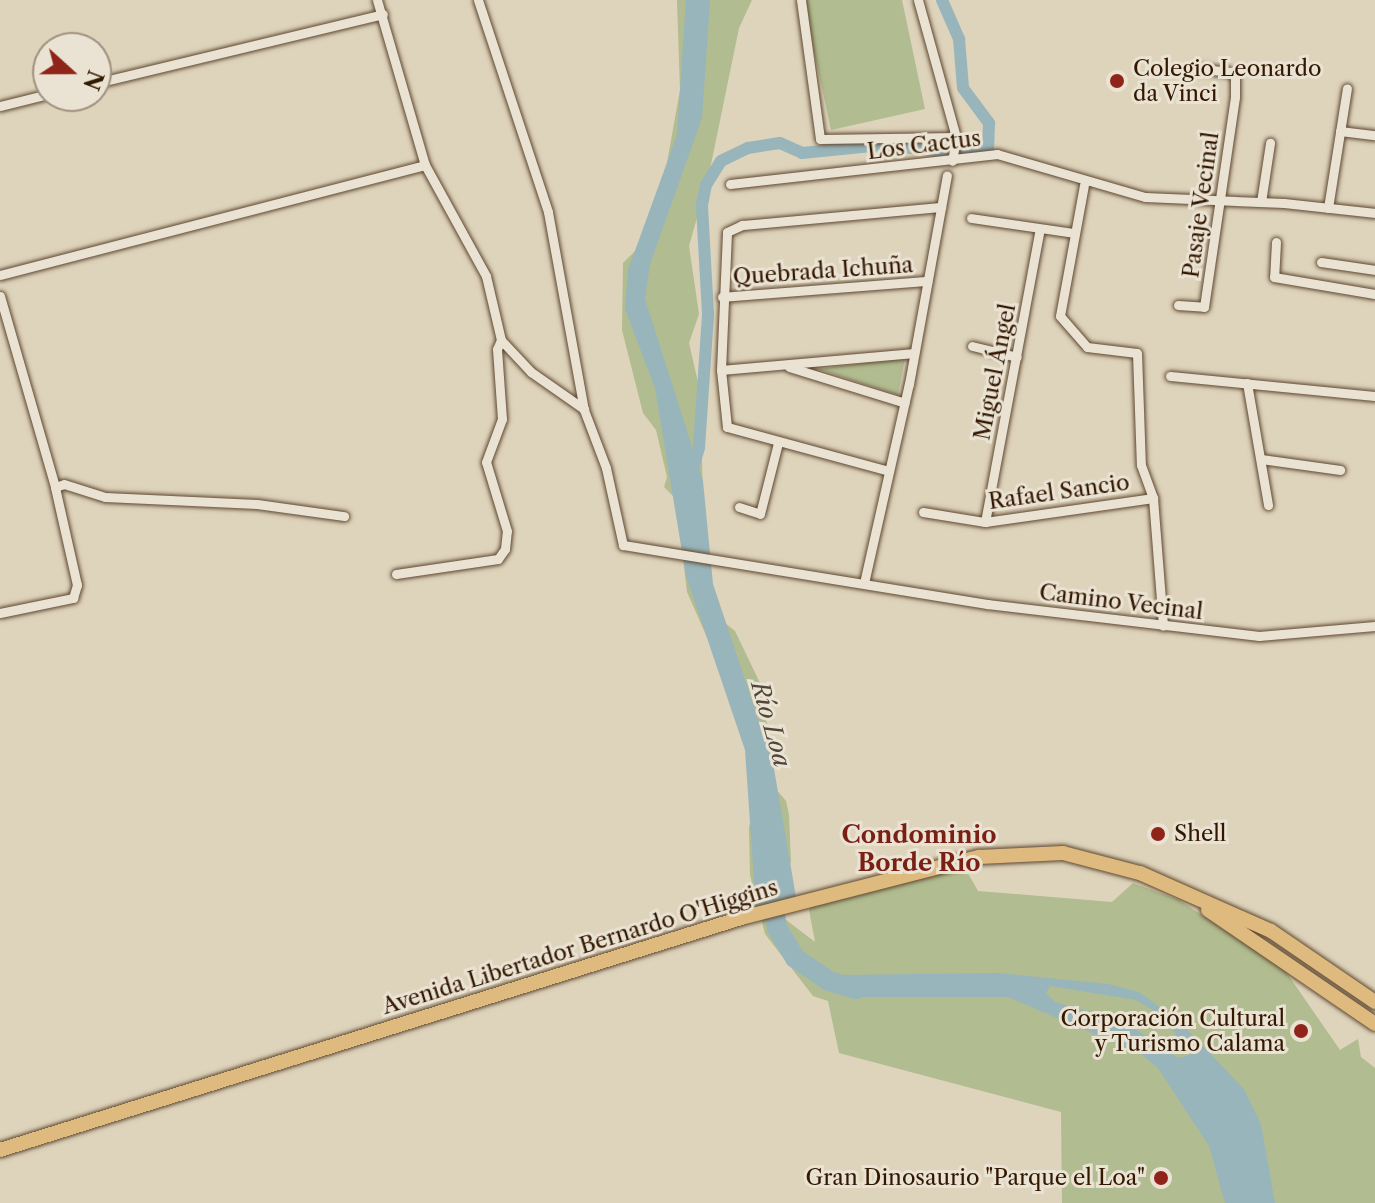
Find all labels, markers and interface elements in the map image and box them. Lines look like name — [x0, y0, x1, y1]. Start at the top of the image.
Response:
north arrow — [32, 32, 112, 112]
place label: Colegio Leonardo da Vinci — [1133, 55, 1321, 106]
text: N — [77, 66, 109, 94]
marker: Colegio Leonardo da Vinci — [1108, 72, 1126, 90]
street label: Los Cactus — [866, 125, 982, 165]
street label: Pasaje Vecinal — [1178, 130, 1224, 280]
street label: Quebrada Ichuña — [732, 252, 914, 290]
street label: Miguel Ángel — [969, 301, 1021, 443]
street label: Rafael Sancio — [987, 469, 1131, 515]
street label: Camino Vecinal — [1037, 579, 1205, 625]
water label: Río Loa — [745, 678, 797, 770]
district label: Condominio Borde Río — [841, 821, 997, 877]
place label: Shell — [1174, 821, 1226, 847]
marker: Shell — [1149, 825, 1167, 843]
street label: Avenida Libertador Bernardo O'Higgins — [379, 874, 781, 1020]
place label: Corporación Cultural y Turismo Calama — [1060, 1005, 1285, 1056]
marker: Corporación Cultural y Turismo Calama — [1292, 1022, 1310, 1040]
place label: Gran Dinosaurio "Parque el Loa" — [805, 1165, 1145, 1191]
marker: Gran Dinosaurio "Parque el Loa" — [1152, 1169, 1170, 1187]

